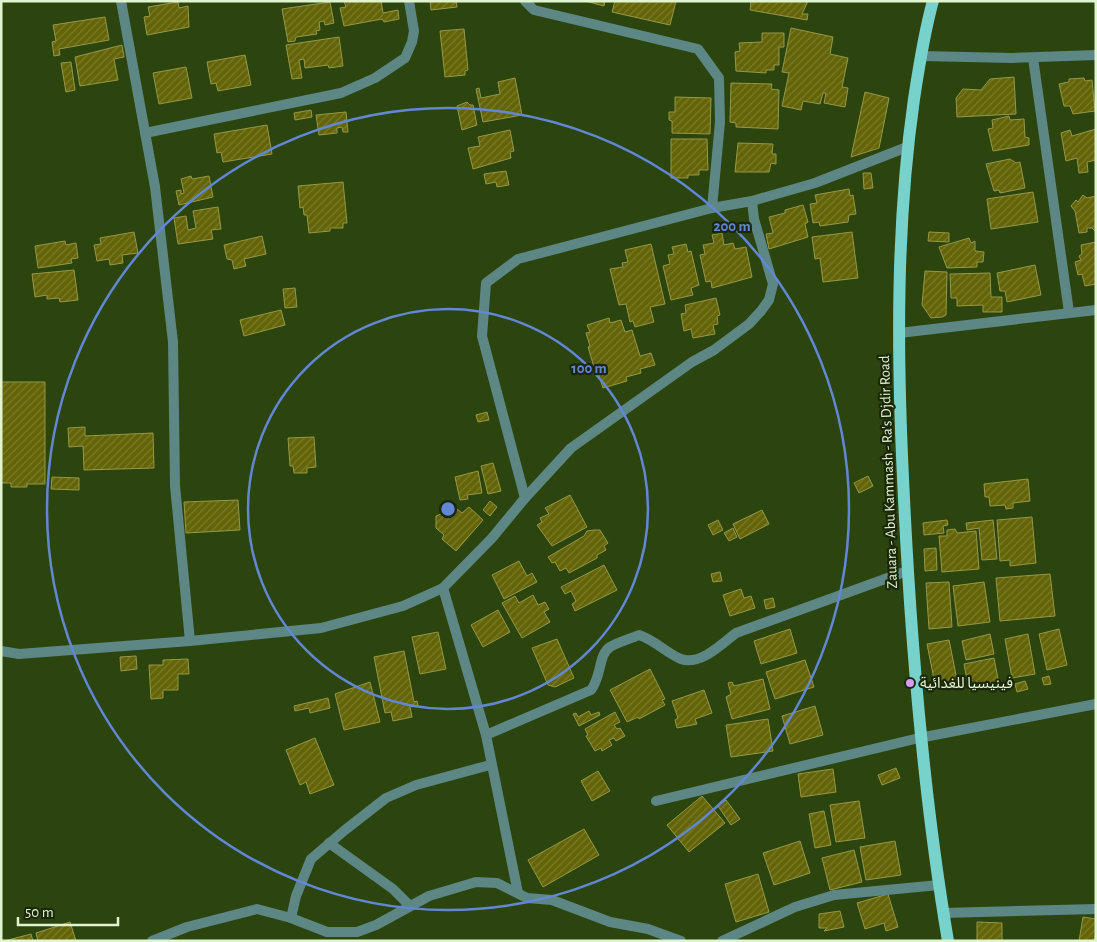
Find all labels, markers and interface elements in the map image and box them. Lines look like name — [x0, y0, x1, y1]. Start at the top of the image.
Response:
text: 200 m — [713, 219, 751, 234]
street label: Zauara - Abu Kammash - Ra's Djdir Road — [877, 355, 900, 589]
text: 100 m — [571, 361, 607, 376]
centre of rings — [439, 500, 457, 518]
place label: فينيسيا للغدائية — [920, 676, 1013, 691]
marker: فينيسيا للغدائية — [904, 677, 916, 689]
scale bar — [18, 894, 118, 926]
text: 50 m — [25, 905, 54, 920]

